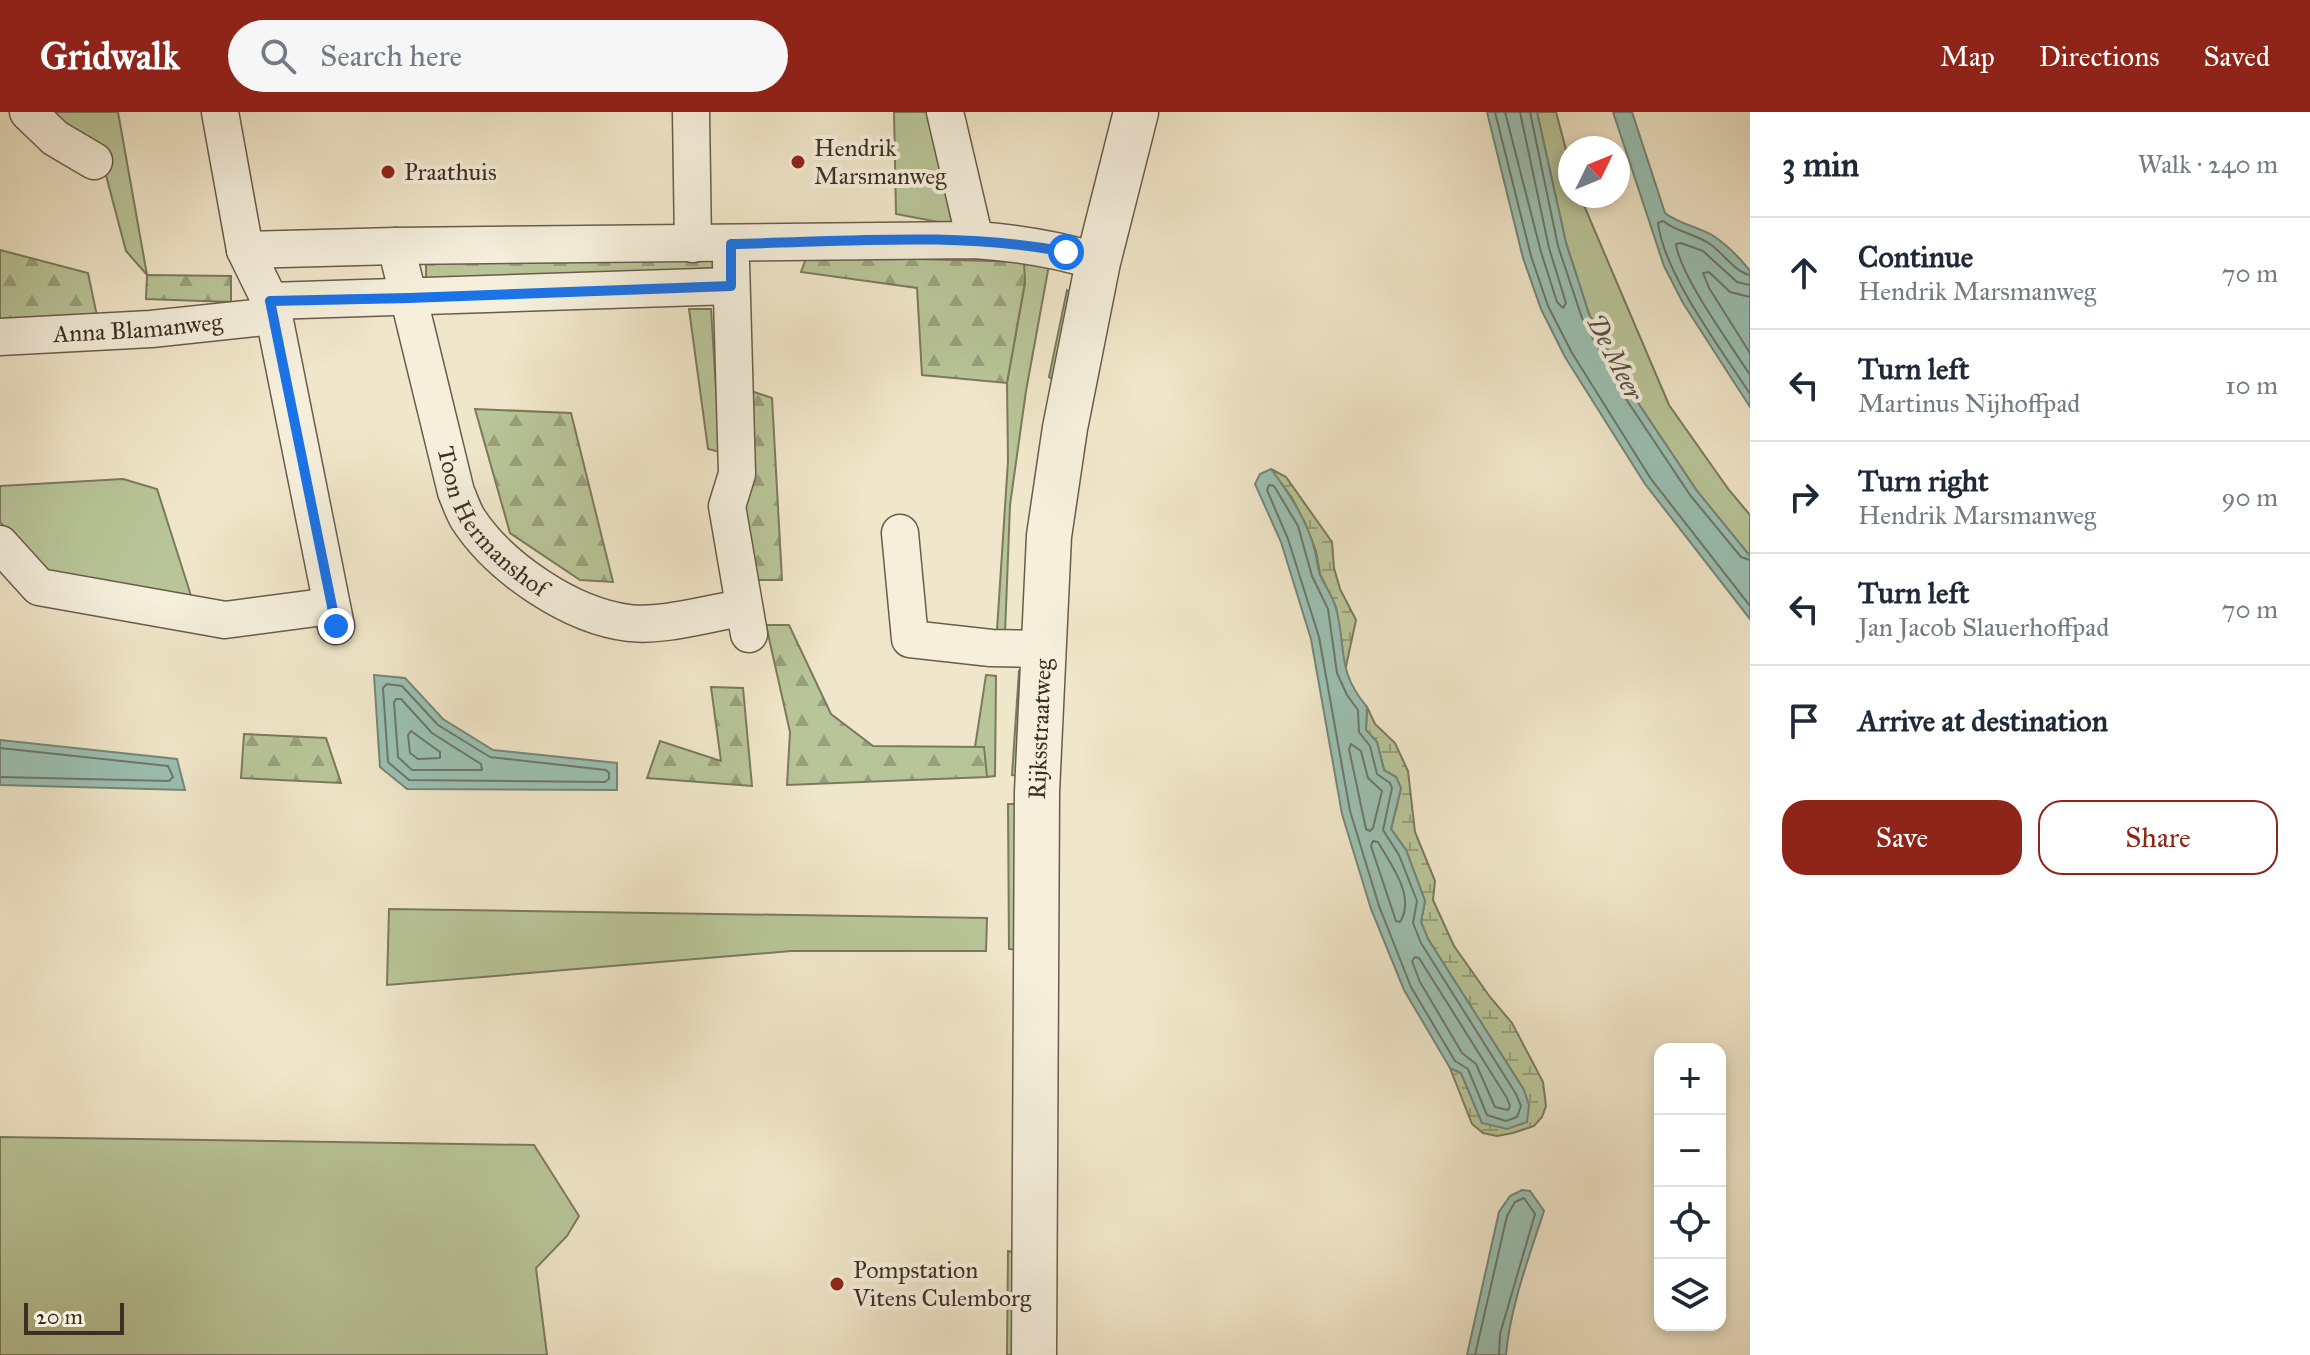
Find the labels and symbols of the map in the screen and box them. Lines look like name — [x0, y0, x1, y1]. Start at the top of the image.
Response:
place label: Hendrik Marsmanweg — [814, 133, 947, 191]
north arrow — [1558, 136, 1630, 208]
marker: Hendrik Marsmanweg — [789, 153, 807, 171]
place label: Praathuis — [404, 157, 497, 187]
marker: Praathuis — [379, 163, 397, 181]
route start — [1048, 234, 1084, 270]
street label: Anna Blamanweg — [51, 306, 225, 349]
water label: De Meer — [1580, 308, 1651, 407]
street label: Toon Hermanshof — [430, 443, 557, 606]
route end — [318, 608, 354, 644]
street label: Rijksstraatweg — [1022, 657, 1058, 800]
place label: Pompstation Vitens Culemborg — [852, 1255, 1032, 1313]
marker: Pompstation Vitens Culemborg — [828, 1275, 846, 1293]
scale bar — [24, 1299, 124, 1335]

